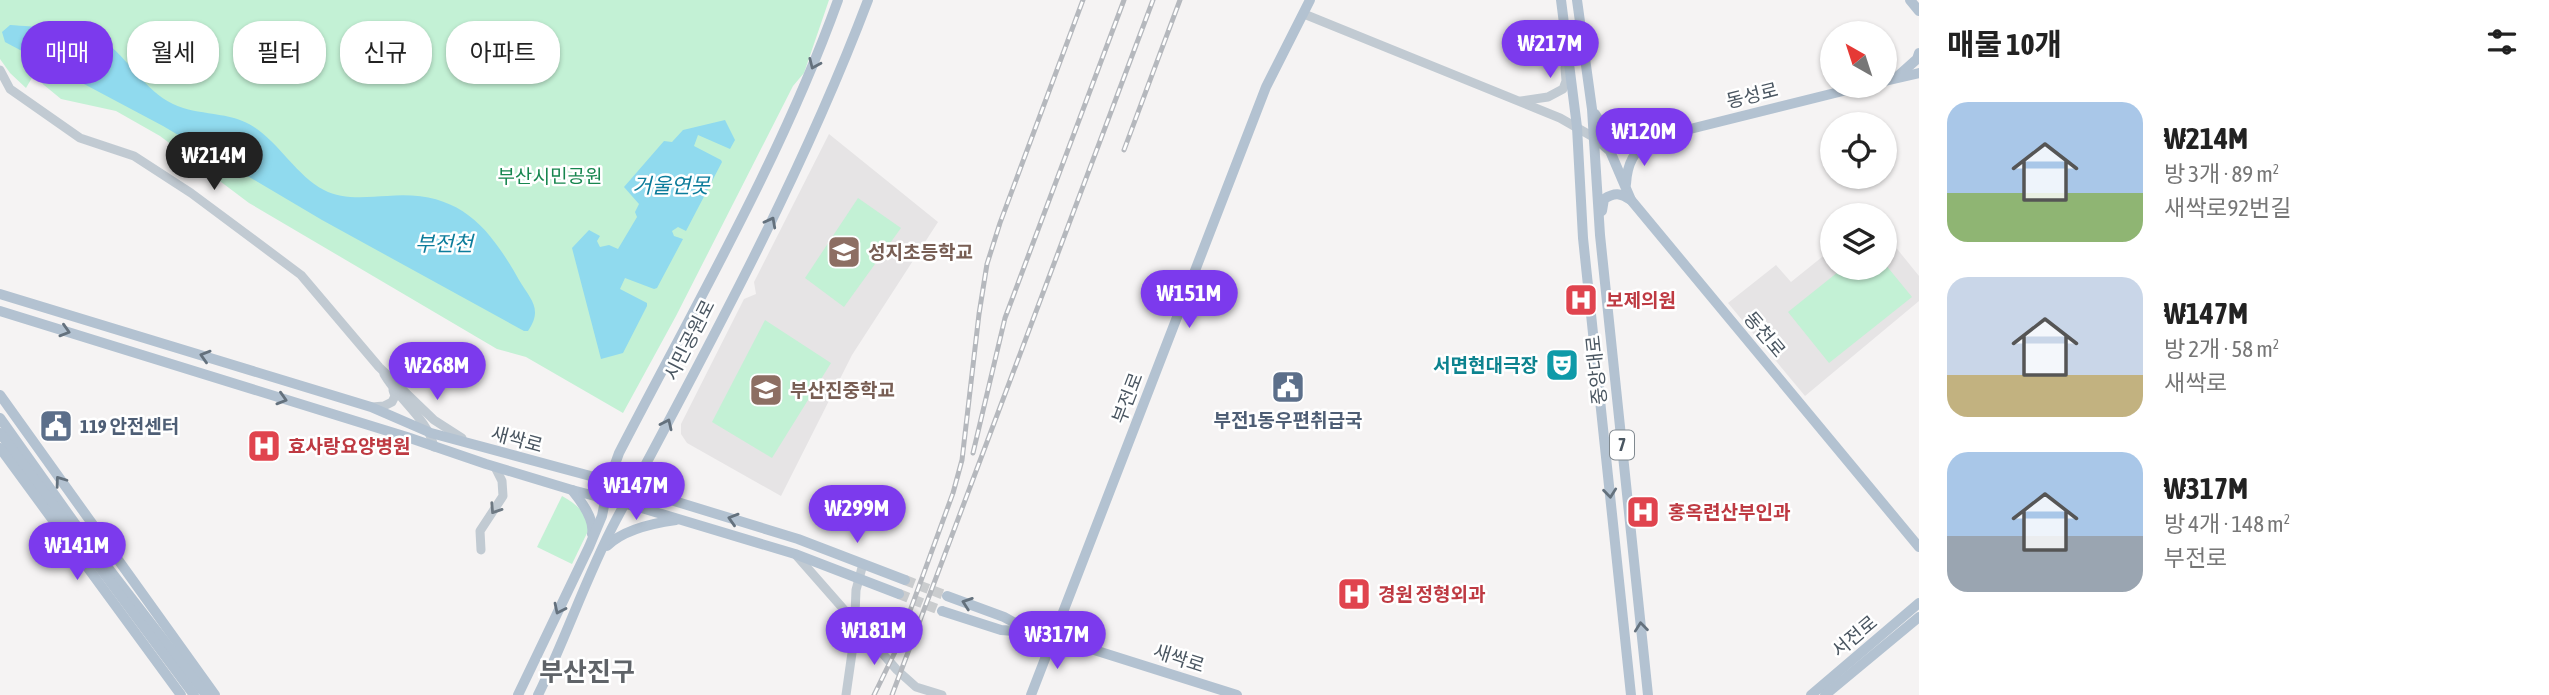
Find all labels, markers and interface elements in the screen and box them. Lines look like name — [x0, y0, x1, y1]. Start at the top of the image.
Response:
pin: ₩217M — [1501, 20, 1599, 80]
chip: 매매 — [21, 21, 113, 84]
chip: 월세 — [127, 21, 219, 84]
chip: 필터 — [233, 21, 326, 84]
chip: 신규 — [340, 21, 432, 84]
chip: 아파트 — [446, 21, 560, 84]
north arrow — [1820, 21, 1897, 98]
map controls — [1820, 21, 1897, 280]
icon: filters — [2483, 23, 2521, 61]
text: 매물 10개 — [1947, 27, 2062, 61]
text: ₩217M — [1518, 30, 1582, 56]
one-way arrow — [808, 57, 822, 69]
street label: 동성로 — [1724, 78, 1780, 112]
pin: ₩120M — [1595, 108, 1693, 168]
button: locate — [1820, 112, 1897, 189]
text: ₩120M — [1612, 118, 1676, 144]
text: ₩214M — [2164, 121, 2248, 155]
icon: home — [2003, 130, 2087, 214]
pin: ₩214M — [165, 132, 263, 192]
text: ₩214M — [182, 142, 246, 168]
text: 방 3개 · 89 m² — [2164, 161, 2279, 187]
park label: 부산시민공원 — [498, 165, 602, 187]
water label: 거울연못 — [632, 173, 711, 197]
text: 새싹로92번길 — [2164, 195, 2291, 221]
button: layers — [1820, 203, 1897, 280]
one-way arrow — [763, 217, 776, 229]
water label: 부전천 — [415, 231, 476, 255]
school or university icon: 성지초등학교 — [825, 233, 863, 271]
place label: 성지초등학교 — [868, 241, 973, 263]
pin: ₩151M — [1140, 270, 1238, 330]
text: ₩151M — [1157, 280, 1221, 306]
hospital icon: 보제의원 — [1562, 281, 1600, 319]
place label: 보제의원 — [1606, 289, 1676, 311]
street label: 시민공원로 — [659, 296, 719, 384]
text: ₩147M — [2164, 296, 2248, 330]
icon: home — [2003, 305, 2087, 389]
street label: 동천로 — [1740, 307, 1790, 361]
one-way arrow — [58, 323, 71, 337]
street label: 중앙대로 — [1581, 334, 1611, 406]
text: 방 2개 · 58 m² — [2164, 336, 2279, 362]
pin: ₩268M — [388, 342, 486, 402]
theatre icon: 서면현대극장 — [1543, 346, 1581, 384]
one-way arrow — [199, 350, 212, 364]
text: ₩268M — [405, 352, 469, 378]
place label: 서면현대극장 — [1433, 354, 1538, 376]
public building icon: 부전1동우편취급국 — [1269, 368, 1307, 406]
street label: 부전로 — [1107, 370, 1147, 426]
text: 새싹로 — [2164, 370, 2227, 396]
school or university icon: 부산진중학교 — [747, 371, 785, 409]
place label: 부산진중학교 — [790, 379, 895, 401]
one-way arrow — [276, 390, 288, 405]
public building icon: 119 안전센터 — [37, 407, 75, 445]
place label: 부전1동우편취급국 — [1214, 409, 1362, 431]
place label: 119 안전센터 — [80, 415, 179, 437]
one-way arrow — [659, 419, 673, 431]
street label: 새싹로 — [489, 422, 545, 456]
hospital icon: 효사랑요양병원 — [245, 427, 283, 465]
road number: 7 — [1610, 430, 1634, 460]
place label: 효사랑요양병원 — [288, 435, 410, 457]
pin: ₩147M — [587, 462, 685, 522]
text: ₩317M — [2164, 471, 2248, 505]
text: ₩147M — [604, 472, 668, 498]
one-way arrow — [56, 476, 68, 489]
icon: home — [2003, 480, 2087, 564]
pin: ₩299M — [808, 486, 906, 545]
one-way arrow — [1602, 487, 1617, 498]
hospital icon: 홍옥련산부인과 — [1624, 493, 1662, 531]
text: ₩299M — [825, 495, 889, 521]
one-way arrow — [490, 501, 503, 514]
place label: 홍옥련산부인과 — [1668, 501, 1791, 523]
text: 방 4개 · 148 m² — [2164, 511, 2290, 537]
one-way arrow — [727, 513, 739, 527]
pin: ₩141M — [28, 522, 126, 582]
text: ₩141M — [45, 532, 109, 558]
text: 부전로 — [2164, 545, 2227, 571]
hospital icon: 경원 정형외과 — [1335, 575, 1373, 613]
place label: 경원 정형외과 — [1378, 583, 1486, 605]
one-way arrow — [961, 597, 973, 611]
one-way arrow — [553, 602, 567, 614]
pin: ₩181M — [825, 608, 923, 667]
street label: 서전로 — [1827, 611, 1881, 661]
pin: ₩317M — [1008, 612, 1106, 671]
text: ₩181M — [842, 617, 906, 643]
text: ₩317M — [1025, 621, 1089, 647]
one-way arrow — [1634, 621, 1649, 632]
street label: 새싹로 — [1151, 639, 1207, 677]
district label: 부산진구 — [539, 657, 635, 687]

